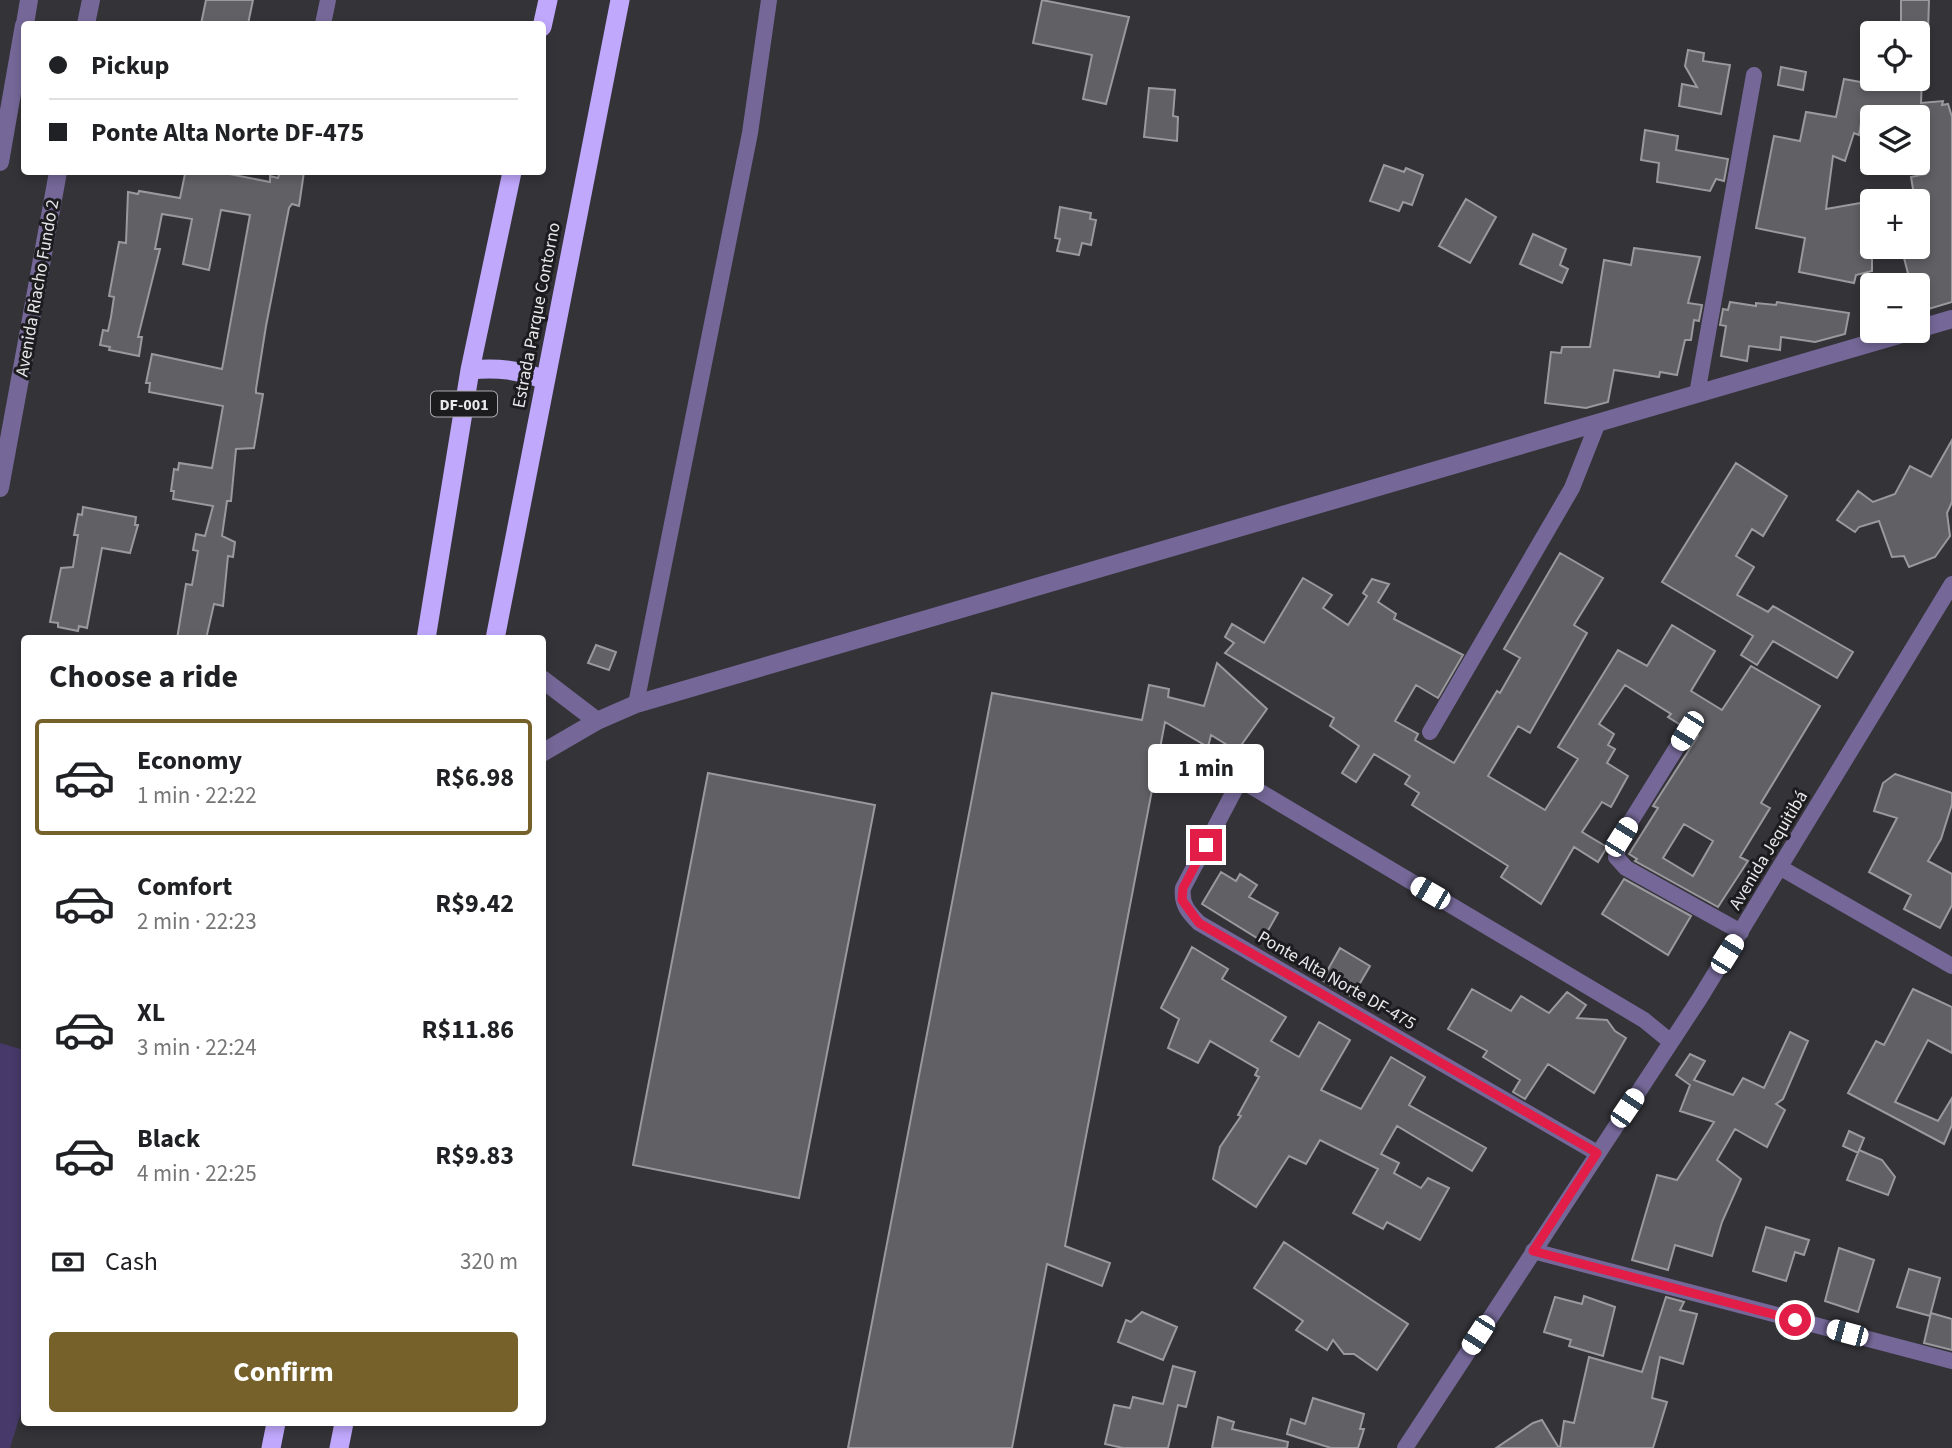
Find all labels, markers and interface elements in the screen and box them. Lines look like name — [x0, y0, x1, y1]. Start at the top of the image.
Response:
map controls — [1860, 21, 1930, 343]
button: locate — [1860, 21, 1930, 91]
text: Pickup — [91, 47, 169, 84]
button: layers — [1860, 105, 1930, 175]
text: Ponte Alta Norte DF-475 — [91, 114, 364, 151]
button: + — [1860, 189, 1930, 259]
street label: Avenida Riacho Fundo 2 — [10, 197, 65, 379]
street label: Estrada Parque Contorno — [506, 220, 567, 410]
button: − — [1860, 273, 1930, 343]
road number: DF-001 — [431, 392, 497, 416]
text: Choose a ride — [49, 654, 238, 700]
car — [1667, 708, 1708, 754]
text: Economy — [137, 742, 242, 779]
callout: 1 min — [1148, 744, 1264, 792]
icon: car — [53, 746, 116, 809]
text: 1 min — [1178, 752, 1234, 785]
text: R$6.98 — [435, 759, 514, 796]
text: 1 min · 22:22 — [137, 779, 257, 812]
street label: Avenida Jequitibá — [1723, 786, 1814, 915]
car — [1601, 814, 1642, 860]
route end — [1190, 829, 1222, 861]
text: Comfort — [137, 868, 232, 905]
icon: car — [53, 872, 116, 935]
car — [1407, 873, 1454, 913]
text: R$9.42 — [435, 885, 514, 922]
text: 2 min · 22:23 — [137, 905, 257, 938]
street label: Ponte Alta Norte DF-475 — [1253, 925, 1420, 1036]
car — [1707, 931, 1748, 977]
text: XL — [137, 994, 165, 1031]
icon: car — [53, 998, 116, 1061]
text: R$11.86 — [422, 1011, 514, 1048]
text: 3 min · 22:24 — [137, 1031, 257, 1064]
car — [1607, 1085, 1648, 1131]
text: Black — [137, 1120, 200, 1157]
icon: car — [53, 1124, 116, 1187]
text: R$9.83 — [435, 1137, 514, 1174]
text: 4 min · 22:25 — [137, 1157, 257, 1190]
icon: cash — [49, 1243, 87, 1281]
text: Cash — [105, 1243, 158, 1280]
text: 320 m — [460, 1245, 518, 1278]
route start — [1779, 1304, 1811, 1336]
car — [1458, 1312, 1499, 1358]
car — [1824, 1317, 1871, 1349]
button: Confirm — [49, 1332, 518, 1412]

